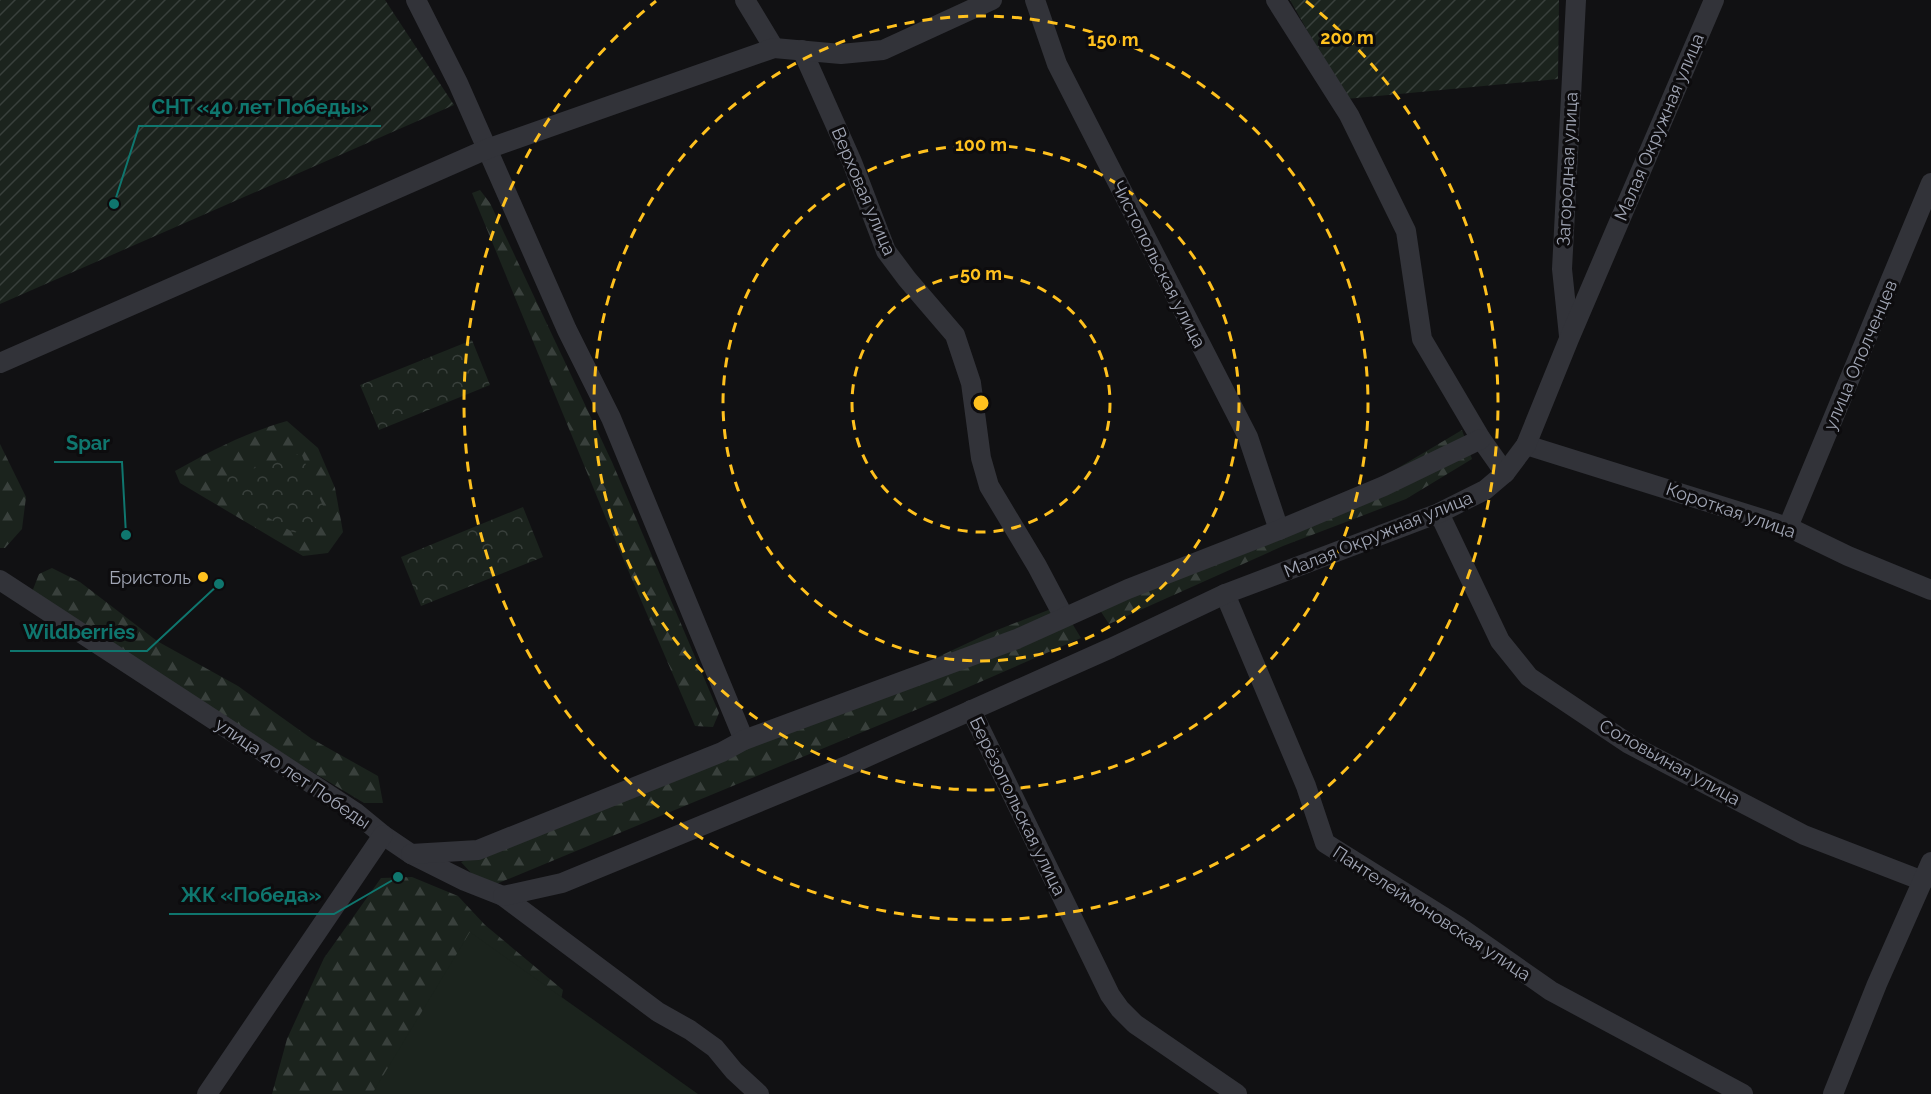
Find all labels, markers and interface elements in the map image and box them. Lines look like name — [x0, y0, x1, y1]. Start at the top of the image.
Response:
text: 200 m — [1320, 27, 1374, 48]
text: 150 m — [1088, 29, 1139, 50]
street label: Малая Окружная улица — [1610, 30, 1708, 224]
callout: СНТ «40 лет Победы» — [139, 88, 381, 126]
street label: Загородная улица — [1552, 91, 1582, 247]
text: СНТ «40 лет Победы» — [151, 95, 369, 119]
street label: Верховая улица — [828, 124, 900, 258]
text: 100 m — [955, 134, 1007, 155]
street label: Чистопольская улица — [1108, 177, 1210, 351]
text: 50 m — [960, 263, 1002, 284]
street label: улица Ополченцев — [1819, 277, 1901, 433]
centre of rings — [971, 393, 991, 413]
callout: Spar — [54, 424, 122, 462]
text: Spar — [66, 431, 110, 455]
street label: Короткая улица — [1664, 478, 1798, 542]
street label: Малая Окружная улица — [1281, 486, 1475, 582]
place label: Бристоль — [109, 567, 191, 588]
marker: Бристоль — [196, 570, 210, 584]
callout: Wildberries — [10, 613, 147, 651]
text: Wildberries — [23, 620, 135, 644]
street label: улица 40 лет Победы — [211, 713, 375, 833]
street label: Берёзопольская улица — [966, 713, 1070, 899]
street label: Соловьиная улица — [1596, 715, 1744, 809]
street label: Пантелеймоновская улица — [1329, 841, 1535, 985]
callout: ЖК «Победа» — [169, 876, 334, 914]
text: ЖК «Победа» — [181, 883, 321, 907]

